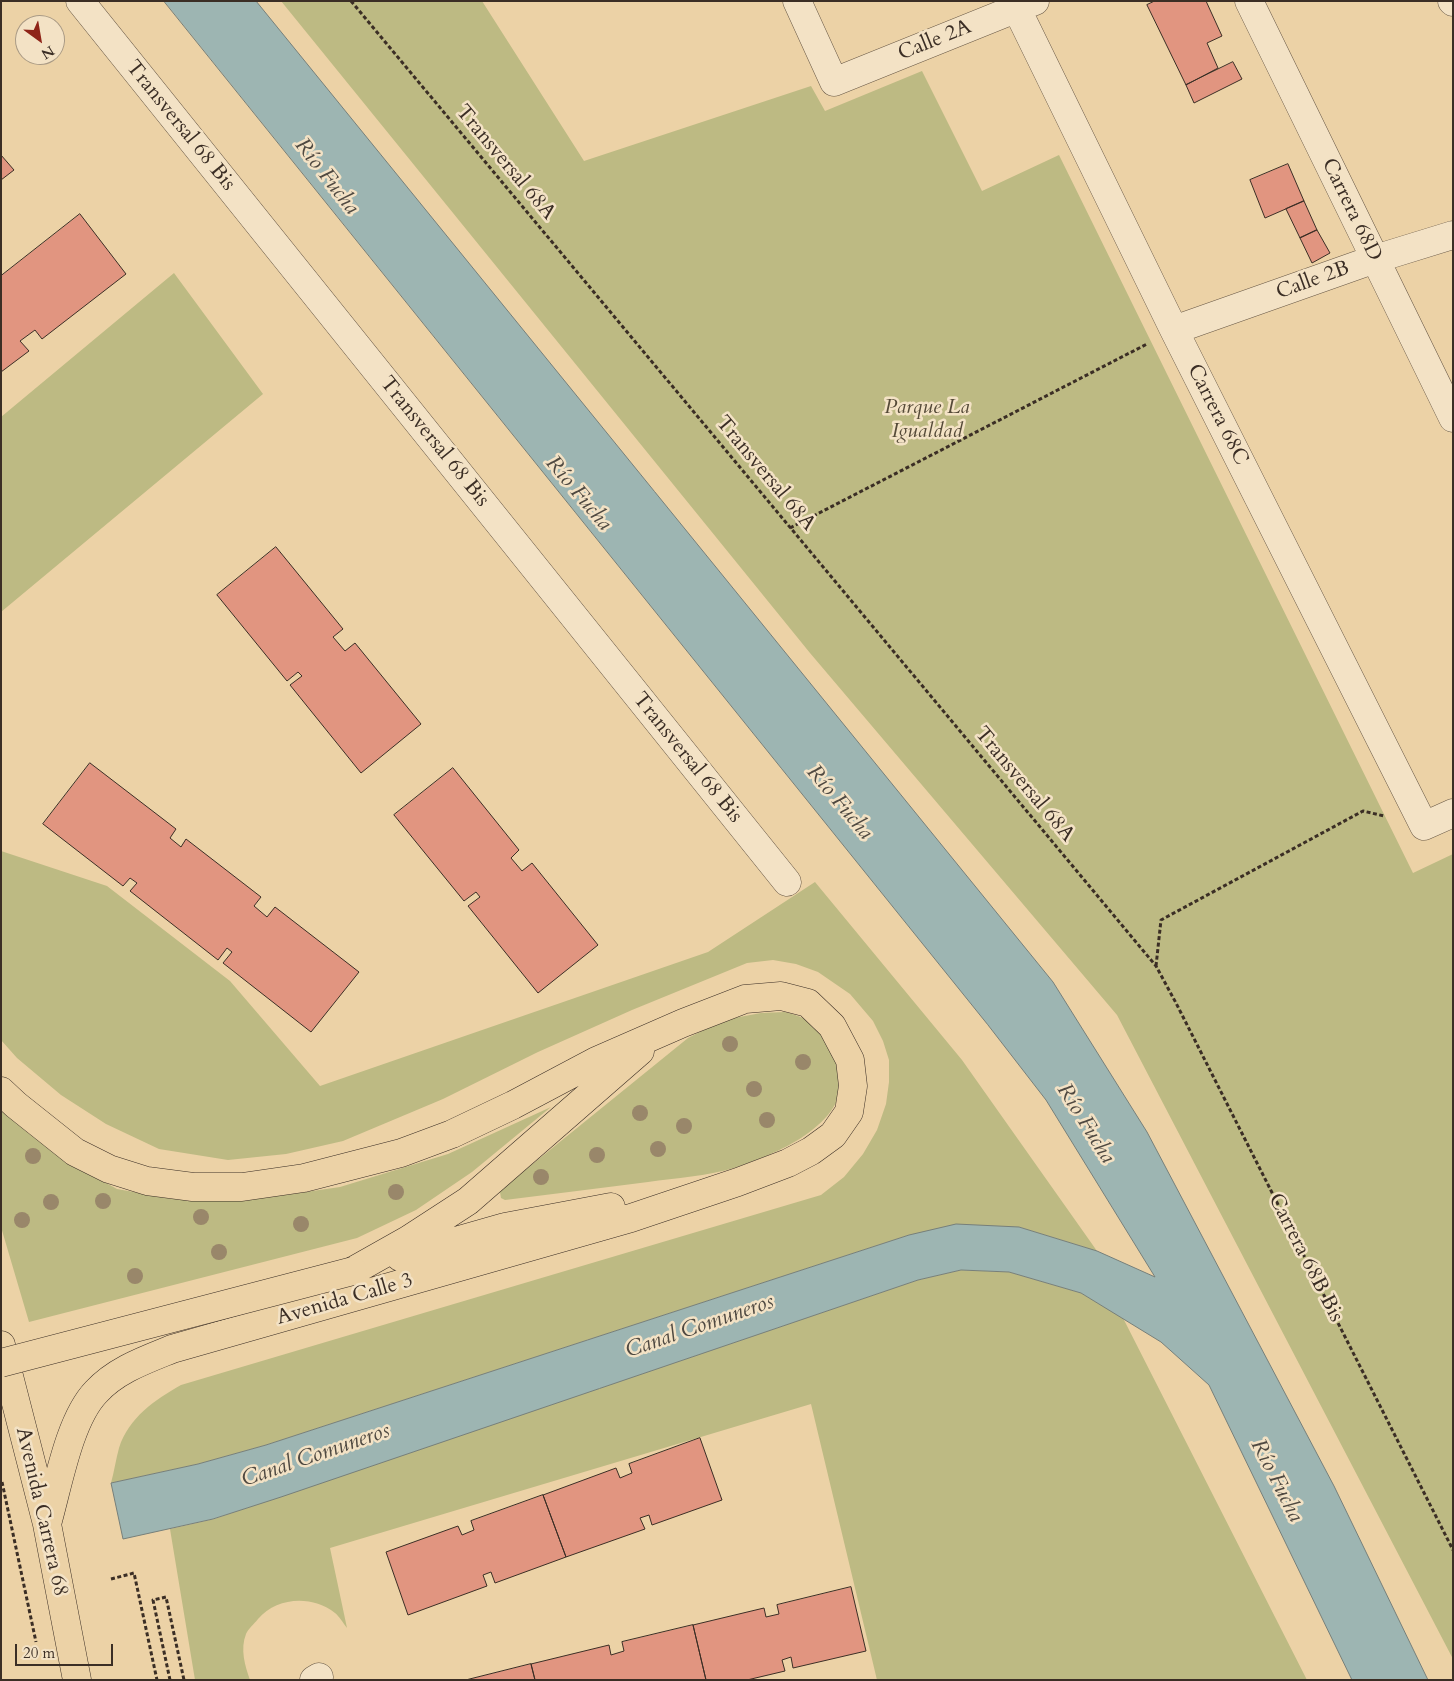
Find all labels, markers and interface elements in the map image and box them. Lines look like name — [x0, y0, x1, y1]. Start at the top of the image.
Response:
north arrow — [15, 15, 65, 65]
street label: Calle 2A — [895, 15, 975, 67]
text: N — [37, 41, 58, 64]
street label: Transversal 68 Bis — [120, 56, 240, 196]
street label: Transversal 68A — [450, 100, 560, 226]
water label: Río Fucha — [288, 134, 364, 220]
street label: Carrera 68D — [1315, 155, 1387, 265]
street label: Calle 2B — [1273, 256, 1353, 306]
street label: Carrera 68C — [1181, 360, 1253, 470]
street label: Transversal 68 Bis — [374, 372, 494, 512]
park label: Parque La Igualdad — [884, 395, 970, 445]
street label: Transversal 68A — [710, 411, 820, 537]
water label: Río Fucha — [539, 451, 617, 537]
street label: Transversal 68 Bis — [627, 688, 747, 828]
street label: Transversal 68A — [969, 722, 1079, 848]
water label: Río Fucha — [800, 760, 878, 846]
water label: Río Fucha — [1050, 1079, 1120, 1169]
street label: Carrera 68B Bis — [1262, 1189, 1348, 1327]
street label: Avenida Calle 3 — [274, 1269, 416, 1331]
water label: Canal Comuneros — [622, 1289, 778, 1365]
water label: Canal Comuneros — [238, 1418, 394, 1494]
street label: Avenida Carrera 68 — [9, 1425, 73, 1599]
water label: Río Fucha — [1244, 1435, 1308, 1527]
scale bar — [18, 1634, 115, 1666]
text: 20 m — [23, 1643, 55, 1663]

